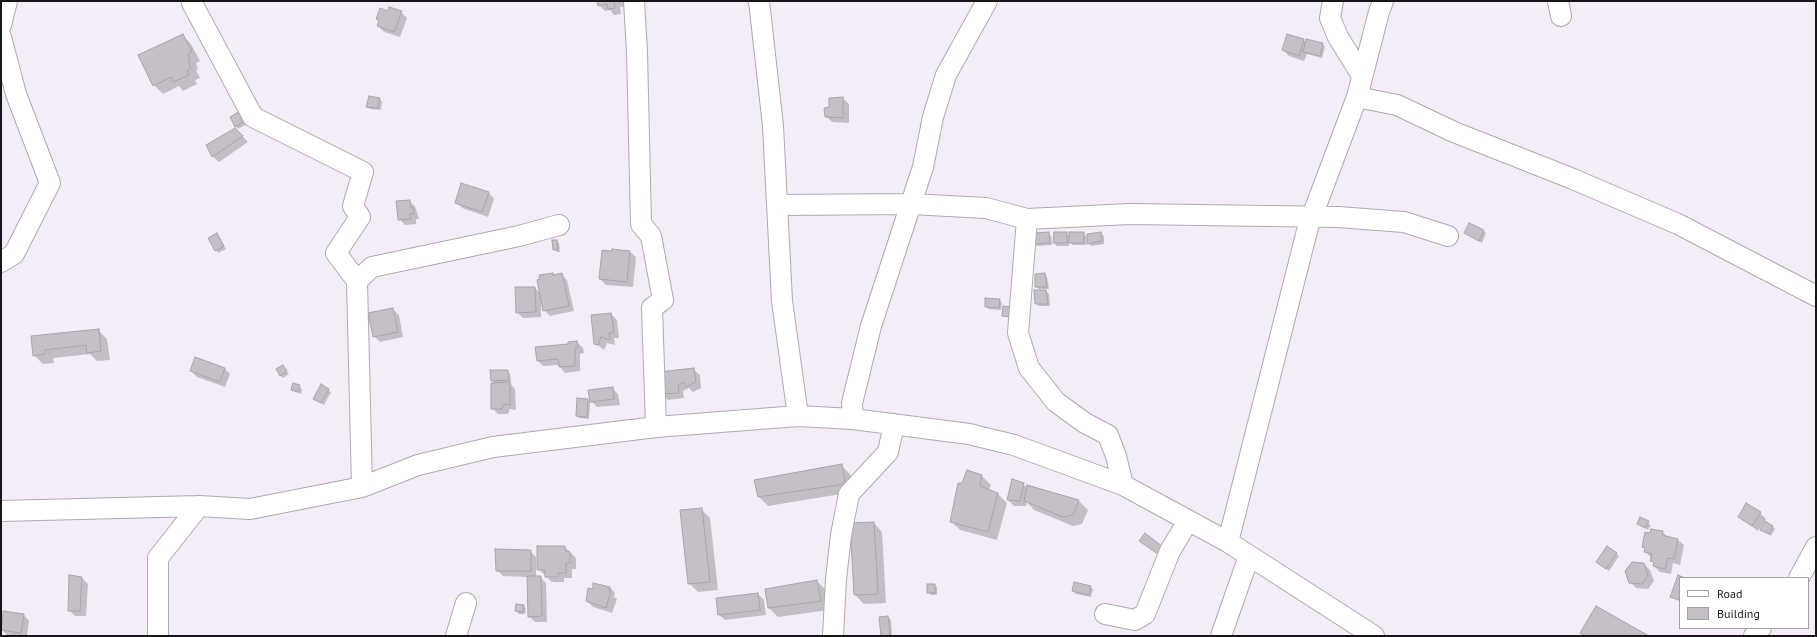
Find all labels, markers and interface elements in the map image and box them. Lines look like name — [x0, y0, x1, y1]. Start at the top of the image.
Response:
legend — [1679, 577, 1809, 629]
text: Road — [1717, 586, 1742, 601]
text: Building — [1717, 606, 1760, 621]

